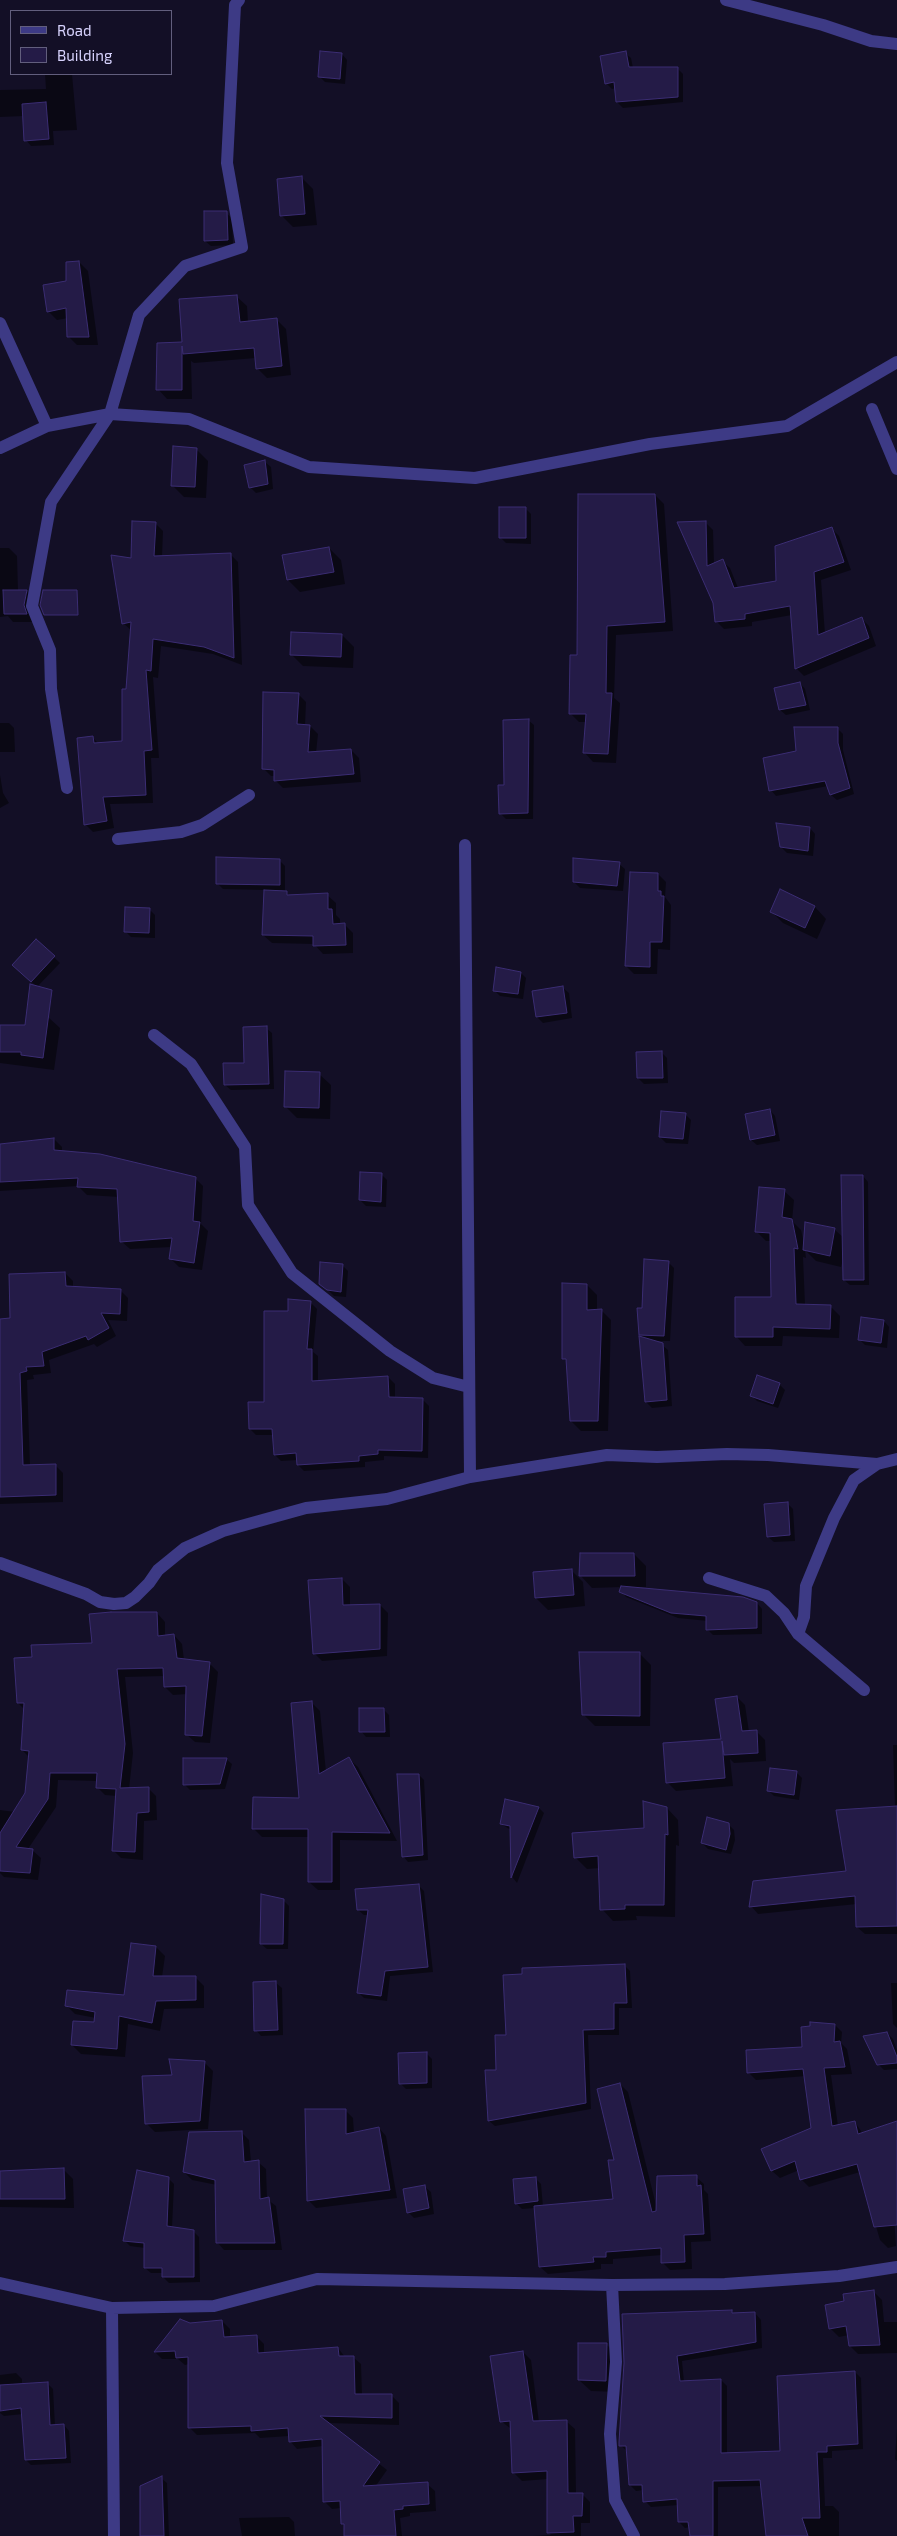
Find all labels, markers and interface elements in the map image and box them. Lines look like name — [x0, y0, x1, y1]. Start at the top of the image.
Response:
legend — [10, 10, 172, 75]
text: Road — [57, 21, 92, 39]
text: Building — [57, 46, 112, 64]

